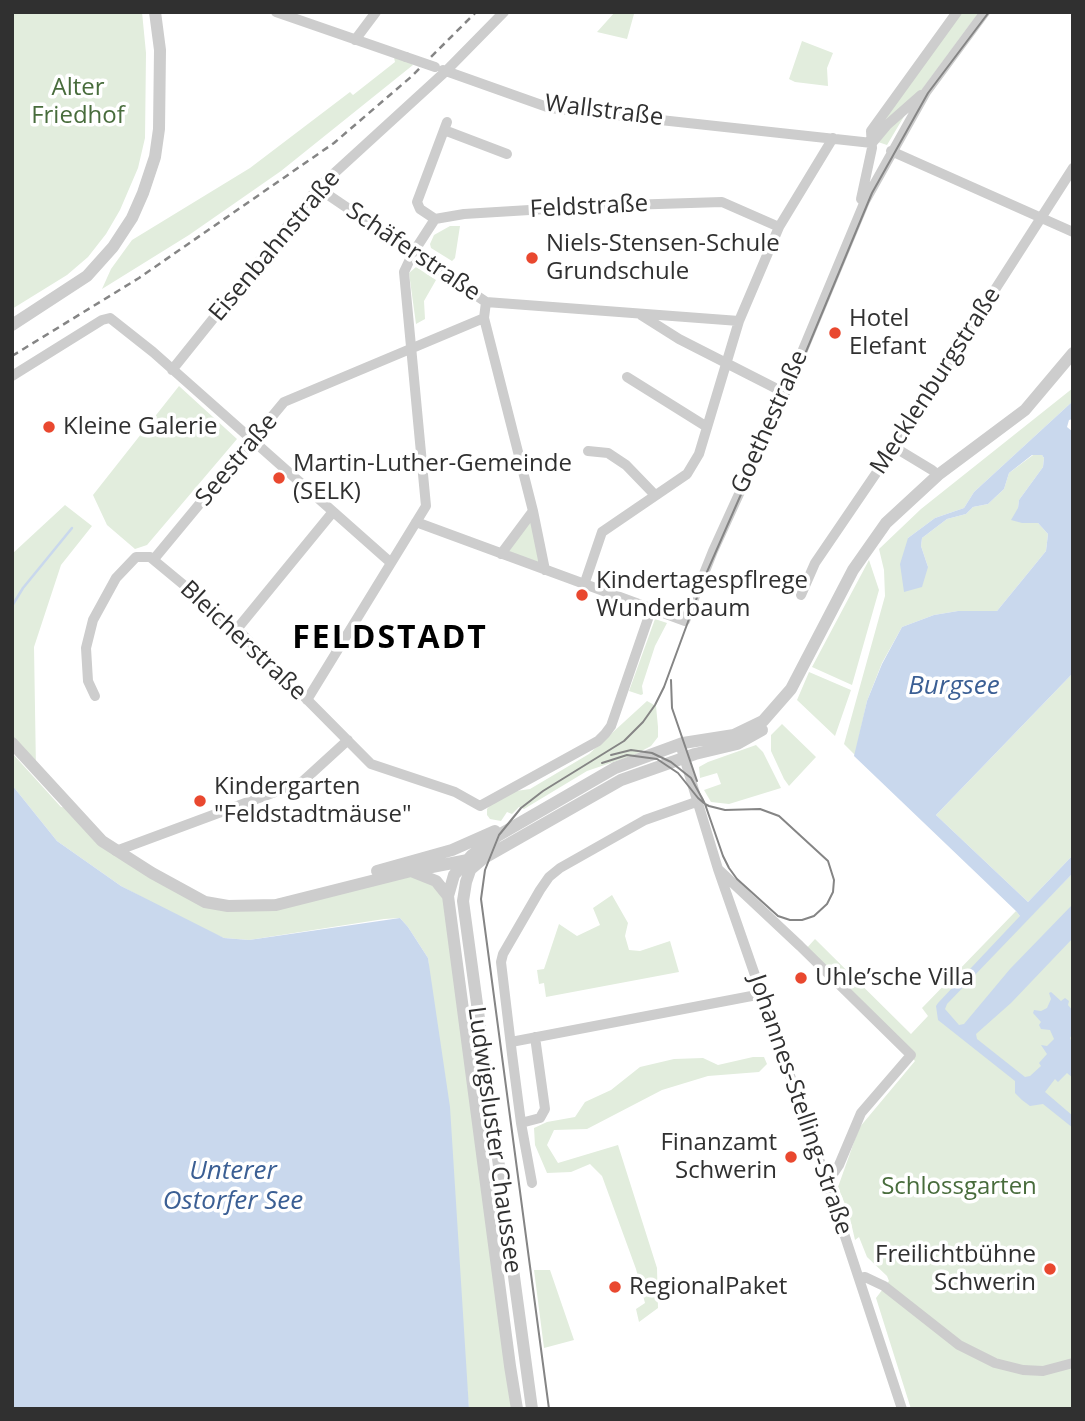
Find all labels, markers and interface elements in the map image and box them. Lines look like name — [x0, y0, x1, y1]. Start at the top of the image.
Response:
park label: Alter Friedhof — [31, 74, 125, 130]
street label: Wallstraße — [543, 89, 665, 133]
street label: Eisenbahnstraße — [204, 165, 346, 327]
street label: Feldstraße — [529, 190, 649, 224]
street label: Schäferstraße — [340, 197, 486, 307]
place label: Niels-Stensen-Schule Grundschule — [546, 230, 780, 286]
marker: Niels-Stensen-Schule Grundschule — [524, 250, 540, 266]
street label: Mecklenburgstraße — [865, 282, 1007, 480]
place label: Hotel Elefant — [849, 305, 927, 361]
marker: Hotel Elefant — [827, 325, 843, 341]
street label: Goethestraße — [726, 346, 814, 498]
street label: Seestraße — [190, 408, 284, 512]
place label: Kleine Galerie — [63, 413, 217, 441]
marker: Kleine Galerie — [41, 419, 57, 435]
place label: Martin-Luther-Gemeinde (SELK) — [293, 450, 572, 506]
marker: Martin-Luther-Gemeinde (SELK) — [271, 470, 287, 486]
place label: Kindertagespflrege Wunderbaum — [596, 567, 808, 623]
street label: Bleicherstraße — [174, 575, 312, 707]
marker: Kindertagespflrege Wunderbaum — [574, 587, 590, 603]
district label: FELDSTADT — [293, 620, 487, 658]
water label: Burgsee — [908, 671, 1000, 703]
place label: Kindergarten "Feldstadtmäuse" — [214, 773, 411, 829]
marker: Kindergarten "Feldstadtmäuse" — [192, 793, 208, 809]
place label: Uhle’sche Villa — [815, 964, 974, 992]
marker: Uhle’sche Villa — [793, 970, 809, 986]
street label: Johannes-Stelling-Straße — [742, 971, 858, 1239]
street label: Ludwigsluster Chaussee — [461, 1005, 527, 1275]
place label: Finanzamt Schwerin — [660, 1129, 777, 1185]
marker: Finanzamt Schwerin — [783, 1149, 799, 1165]
water label: Unterer Ostorfer See — [163, 1156, 303, 1218]
park label: Schlossgarten — [881, 1173, 1037, 1201]
place label: Freilichtbühne Schwerin — [875, 1241, 1036, 1297]
marker: Freilichtbühne Schwerin — [1042, 1261, 1058, 1277]
place label: RegionalPaket — [629, 1273, 787, 1301]
marker: RegionalPaket — [607, 1279, 623, 1295]

